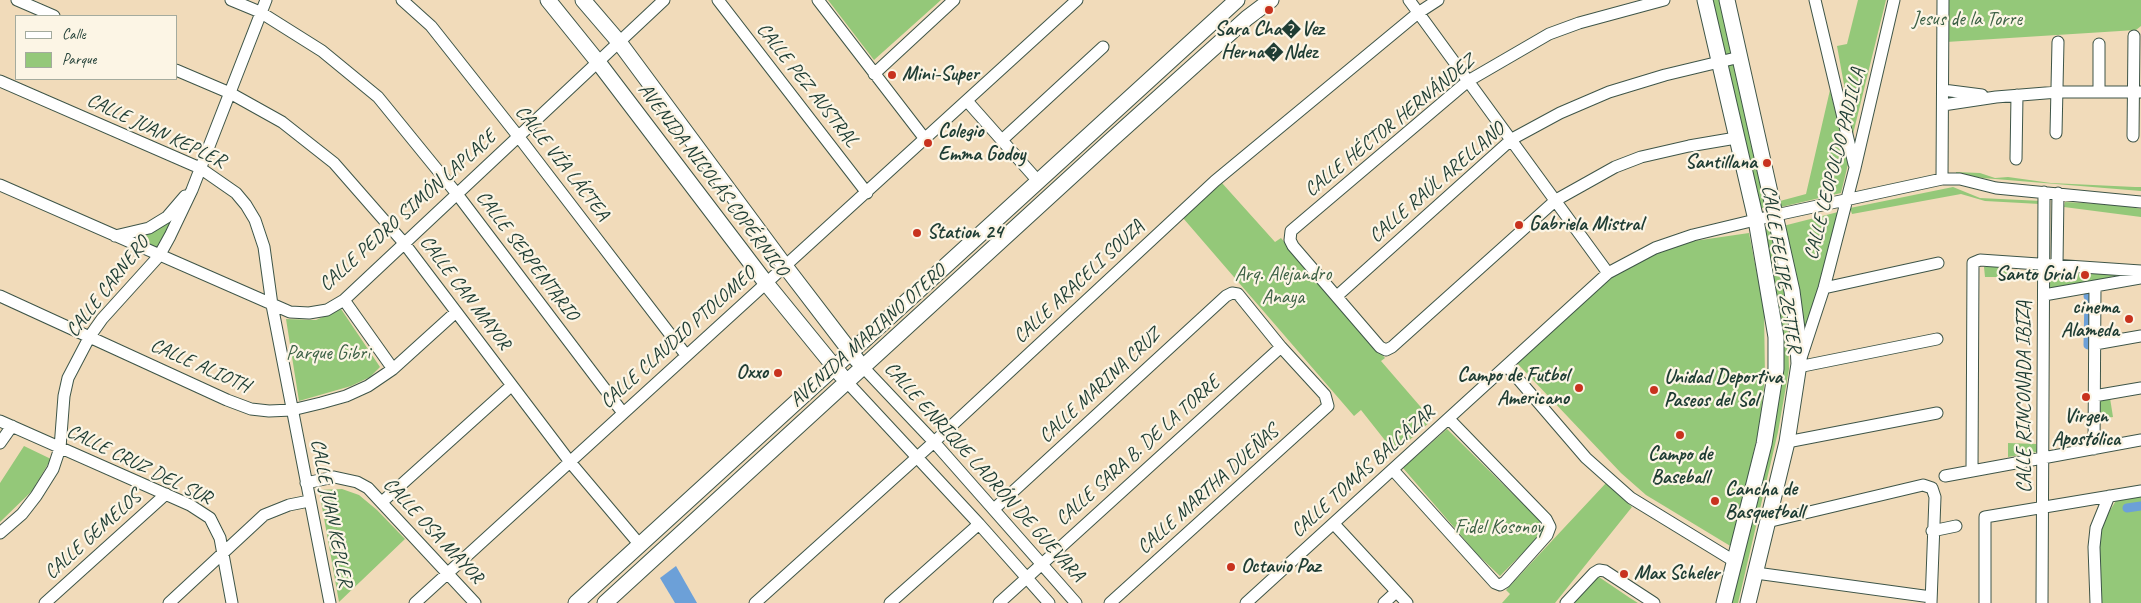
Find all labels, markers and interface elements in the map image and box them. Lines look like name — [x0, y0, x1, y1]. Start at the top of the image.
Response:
marker: Sara Cha�Vez Herna�Ndez — [1263, 4, 1275, 16]
park label: Jesus de la Torre — [1912, 8, 2022, 32]
legend — [15, 15, 178, 80]
street label: CALLE PEZ AUSTRAL — [751, 18, 863, 152]
place label: Sara Cha�Vez Herna�Ndez — [1215, 18, 1323, 65]
text: Calle — [62, 25, 86, 44]
text: Parque — [62, 50, 96, 69]
street label: CALLE HÉCTOR HERNÁNDEZ — [1300, 50, 1480, 202]
place label: Mini-Super — [902, 63, 979, 87]
street label: CALLE LEOPOLDO PADILLA — [1800, 66, 1870, 262]
marker: Mini-Super — [886, 69, 898, 81]
street label: AVENIDA NICOLÁS COPÉRNICO — [633, 79, 793, 281]
street label: CALLE JUAN KEPLER — [83, 88, 229, 174]
street label: CALLE VÍA LÁCTEA — [510, 101, 614, 225]
street label: CALLE RAÚL ARELLANO — [1364, 118, 1510, 248]
place label: Colegio Emma Godoy — [938, 120, 1025, 167]
street label: CALLE PEDRO SIMÓN LAPLACE — [314, 125, 502, 297]
marker: Colegio Emma Godoy — [922, 137, 934, 149]
place label: Santillana — [1685, 151, 1757, 175]
marker: Santillana — [1761, 157, 1773, 169]
street label: CALLE FELIPE ZETTER — [1756, 183, 1806, 355]
street label: CALLE SERPENTARIO — [470, 186, 584, 326]
place label: Gabriela Mistral — [1529, 213, 1643, 237]
street label: CALLE ARACELI SOUZA — [1009, 215, 1149, 349]
marker: Gabriela Mistral — [1513, 219, 1525, 231]
place label: Station 24 — [927, 221, 1003, 245]
marker: Station 24 — [911, 227, 923, 239]
street label: CALLE CAN MAYOR — [414, 231, 516, 355]
street label: CALLE CARNERO — [61, 232, 155, 342]
street label: AVENIDA MARIANO OTERO — [785, 260, 951, 412]
street label: CALLE CLAUDIO PTOLOMEO — [595, 262, 761, 414]
park label: Arq. Alejandro Anaya — [1235, 263, 1331, 310]
place label: Santo Grial — [1996, 263, 2075, 287]
marker: Santo Grial — [2079, 269, 2091, 281]
place label: cinema Alameda — [2061, 296, 2119, 343]
street label: CALLE RINCONADA IBIZA — [2013, 301, 2037, 493]
marker: cinema Alameda — [2123, 313, 2135, 325]
street label: CALLE MARINA CRUZ — [1034, 324, 1166, 448]
street label: CALLE ALIOTH — [147, 333, 253, 399]
park label: Parque Gibri — [286, 342, 370, 366]
street label: CALLE ENRIQUE LADRÓN DE GUEVARA — [879, 357, 1089, 587]
place label: Oxxo — [736, 361, 768, 385]
place label: Campo de Futbol Americano — [1457, 364, 1569, 411]
place label: Unidad Deportiva Paseos del Sol — [1664, 366, 1782, 413]
marker: Oxxo — [772, 367, 784, 379]
street label: CALLE SARA B. DE LA TORRE — [1051, 371, 1225, 531]
marker: Campo de Futbol Americano — [1573, 382, 1585, 394]
marker: Unidad Deportiva Paseos del Sol — [1648, 384, 1660, 396]
marker: Virgen Apostólica — [2080, 391, 2092, 403]
street label: CALLE TOMÁS BALCÁZAR — [1286, 401, 1440, 543]
place label: Virgen Apostólica — [2052, 405, 2120, 452]
street label: CALLE CRUZ DEL SUR — [62, 419, 216, 511]
street label: CALLE MARTHA DUEÑAS — [1133, 420, 1283, 560]
marker: Campo de Baseball — [1674, 429, 1686, 441]
street label: CALLE JUAN KEPLER — [305, 437, 357, 589]
place label: Campo de Baseball — [1648, 443, 1712, 490]
street label: CALLE OSA MAYOR — [378, 473, 488, 589]
place label: Cancha de Basquetball — [1725, 478, 1804, 525]
street label: CALLE GEMELOS — [40, 485, 146, 585]
marker: Cancha de Basquetball — [1709, 495, 1721, 507]
park label: Fidel Kosonoy — [1455, 516, 1543, 540]
place label: Octavio Paz — [1241, 555, 1320, 579]
marker: Octavio Paz — [1225, 561, 1237, 573]
place label: Max Scheler — [1634, 562, 1719, 586]
marker: Max Scheler — [1618, 568, 1630, 580]

